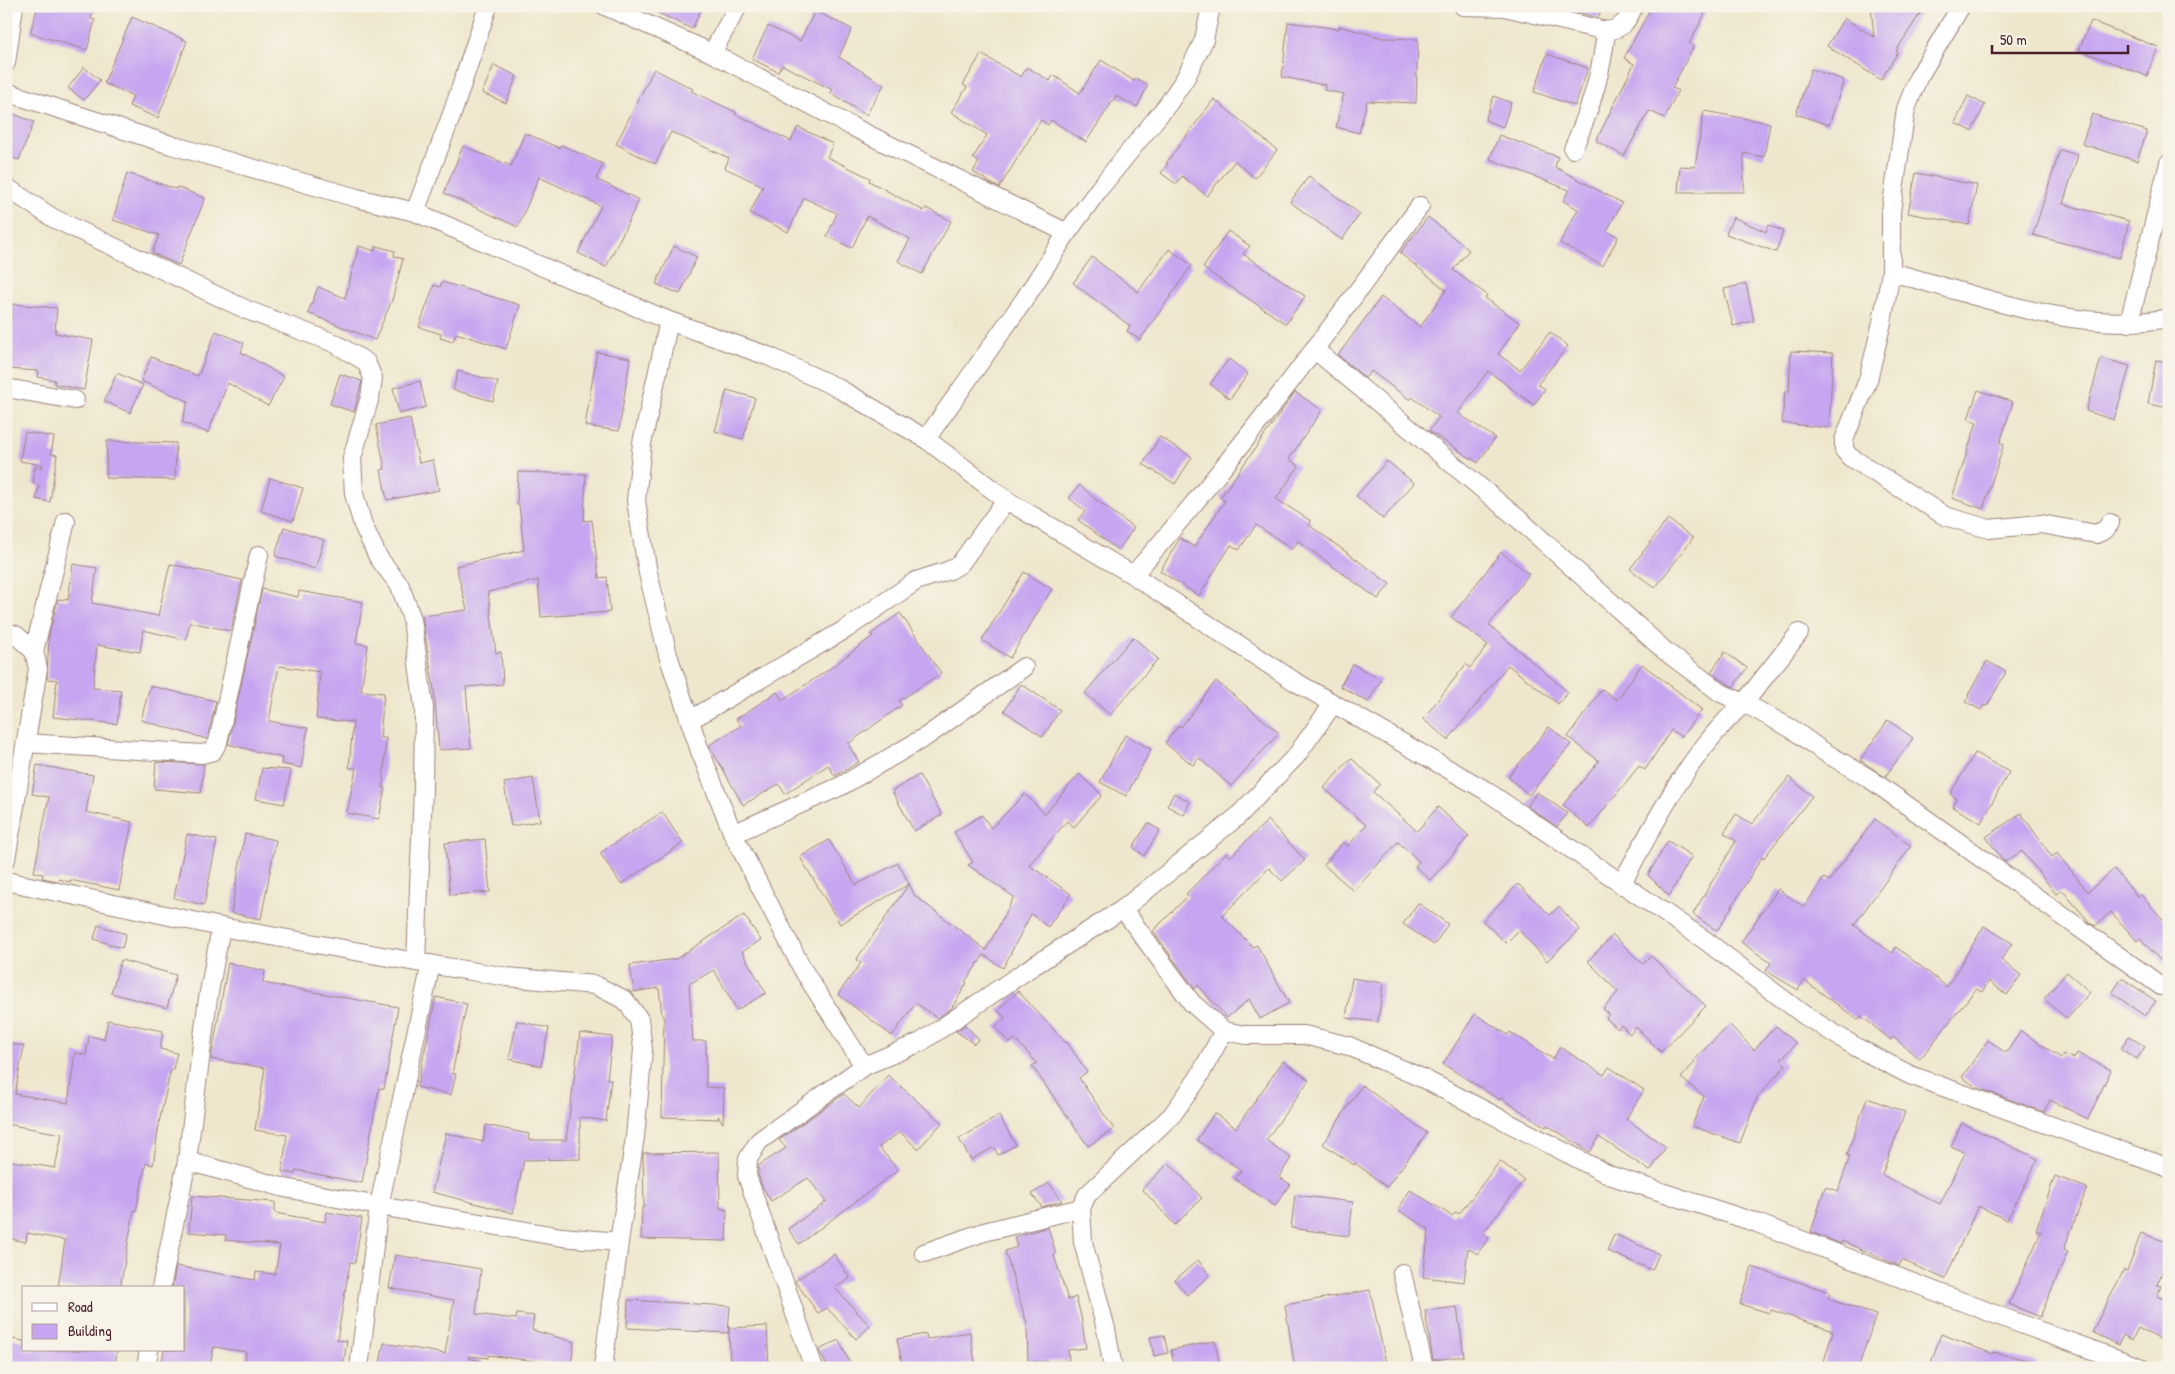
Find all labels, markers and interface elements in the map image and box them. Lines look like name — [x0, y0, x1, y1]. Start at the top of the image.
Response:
scale bar — [1992, 22, 2129, 54]
text: 50 m — [2000, 29, 2027, 50]
legend — [22, 1286, 185, 1352]
text: Road — [68, 1296, 93, 1317]
text: Building — [68, 1320, 112, 1341]

